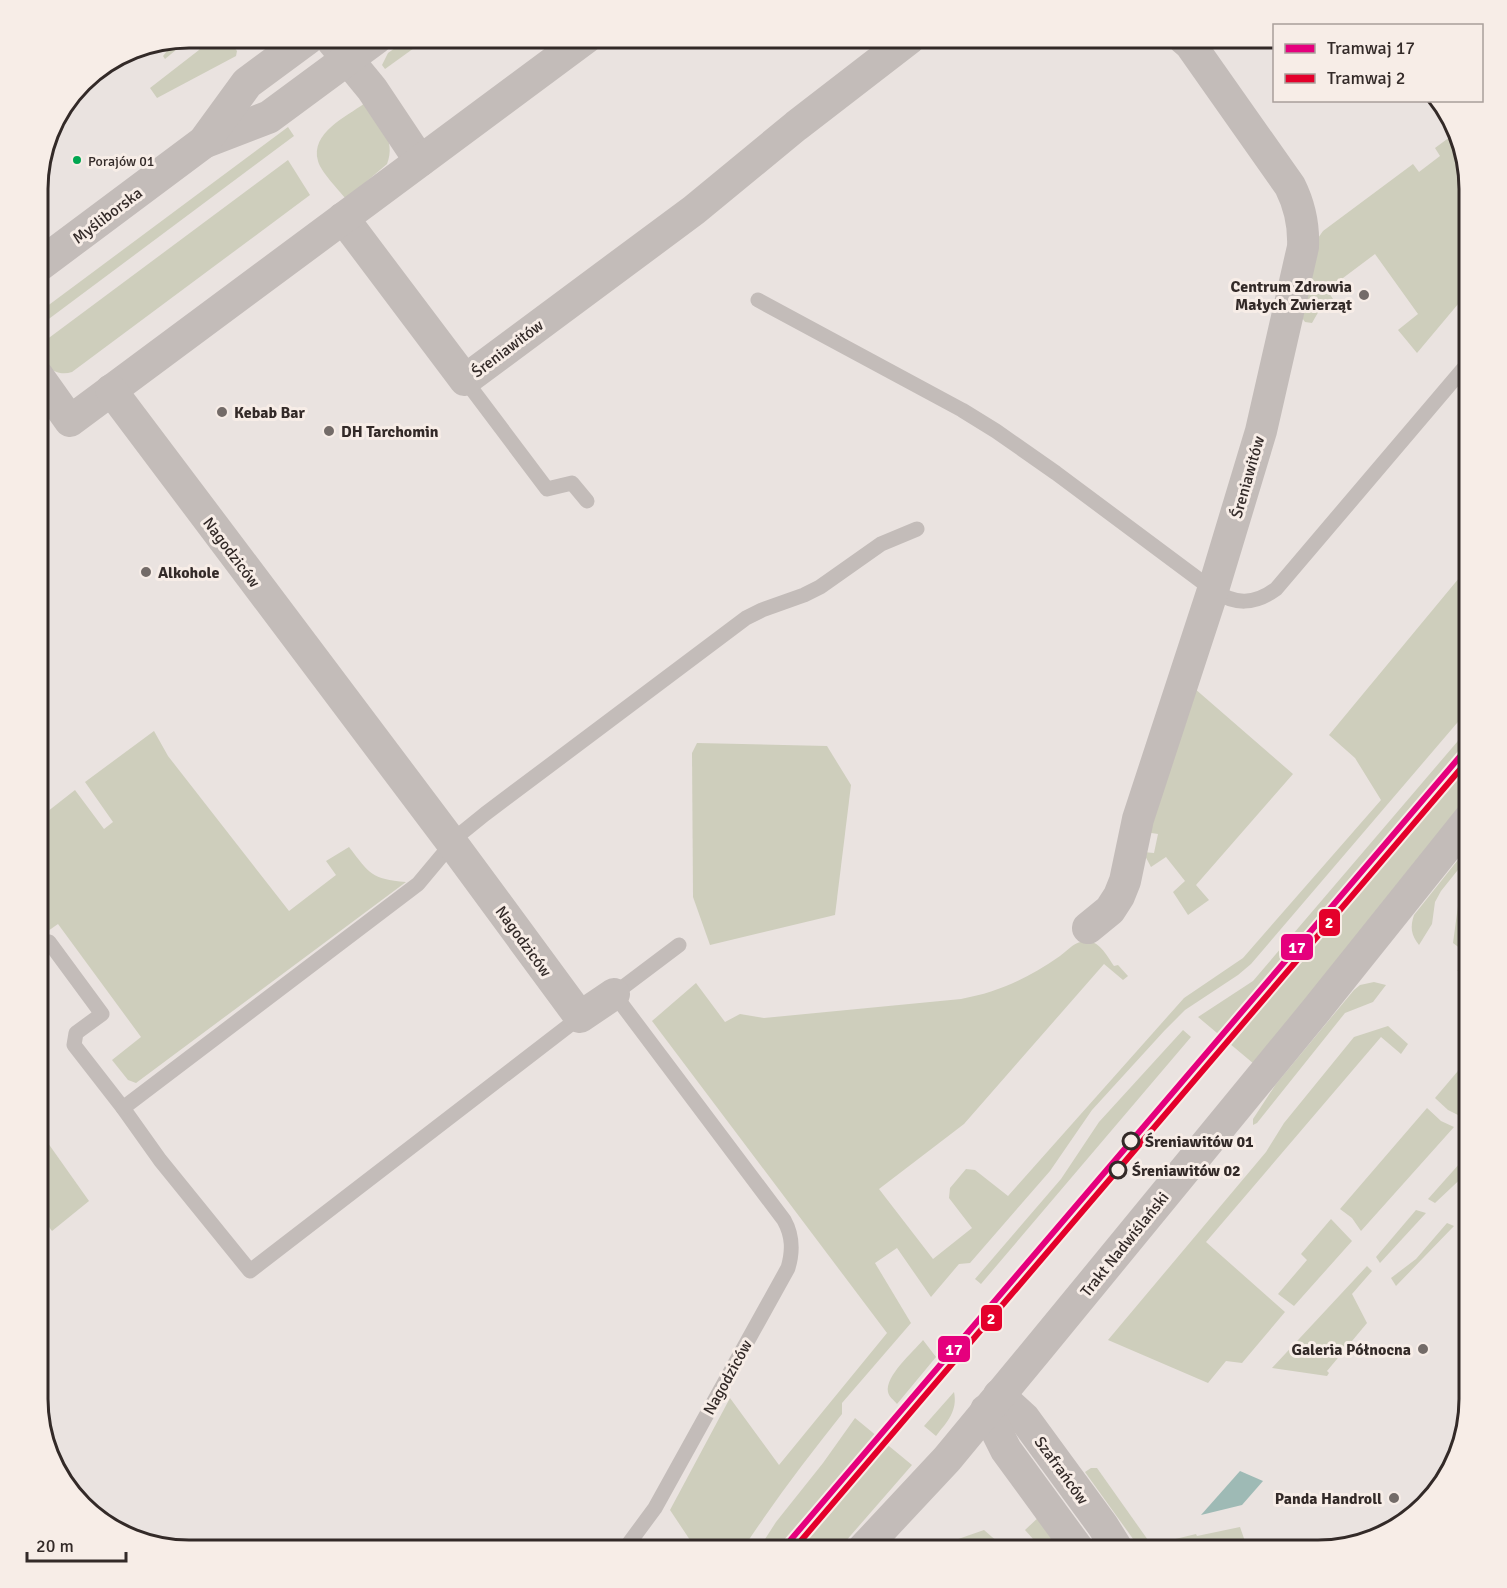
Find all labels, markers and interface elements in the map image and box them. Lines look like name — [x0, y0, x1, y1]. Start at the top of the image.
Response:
legend — [1273, 24, 1483, 102]
text: Tramwaj 17 — [1327, 37, 1415, 59]
text: Tramwaj 2 — [1327, 67, 1405, 89]
place label: Porajów 01 — [88, 153, 154, 170]
marker: Porajów 01 — [71, 154, 83, 166]
street label: Myśliborska — [69, 183, 146, 249]
place label: Centrum Zdrowia Małych Zwierząt — [1231, 277, 1352, 315]
marker: Centrum Zdrowia Małych Zwierząt — [1357, 288, 1371, 302]
street label: Śreniawitów — [468, 315, 548, 382]
place label: Kebab Bar — [234, 403, 306, 423]
marker: Kebab Bar — [215, 405, 229, 419]
place label: DH Tarchomin — [341, 422, 439, 442]
marker: DH Tarchomin — [322, 424, 336, 438]
street label: Śreniawitów — [1227, 433, 1269, 521]
street label: Nagodziców — [198, 514, 264, 592]
place label: Alkohole — [158, 563, 219, 583]
marker: Alkohole — [139, 565, 153, 579]
street label: Nagodziców — [491, 902, 556, 981]
line badge: 2 — [1318, 908, 1341, 937]
text: 2 — [1325, 913, 1333, 933]
line badge: 17 — [1280, 933, 1314, 961]
text: 17 — [1288, 938, 1306, 958]
marker: Śreniawitów 01 — [1122, 1132, 1140, 1150]
place label: Śreniawitów 01 — [1145, 1132, 1254, 1152]
marker: Śreniawitów 02 — [1109, 1161, 1127, 1179]
place label: Śreniawitów 02 — [1132, 1161, 1241, 1181]
street label: Trakt Nadwiślański — [1076, 1188, 1173, 1301]
line badge: 2 — [980, 1304, 1003, 1332]
text: 2 — [987, 1309, 995, 1329]
line badge: 17 — [937, 1335, 971, 1363]
street label: Nagodziców — [699, 1336, 757, 1419]
text: 17 — [945, 1340, 963, 1360]
place label: Galeria Północna — [1291, 1340, 1411, 1360]
marker: Galeria Północna — [1416, 1342, 1430, 1356]
street label: Szafrańców — [1030, 1433, 1093, 1509]
place label: Panda Handroll — [1275, 1489, 1382, 1509]
marker: Panda Handroll — [1387, 1491, 1401, 1505]
scale bar — [27, 1525, 126, 1563]
text: 20 m — [36, 1535, 74, 1557]

